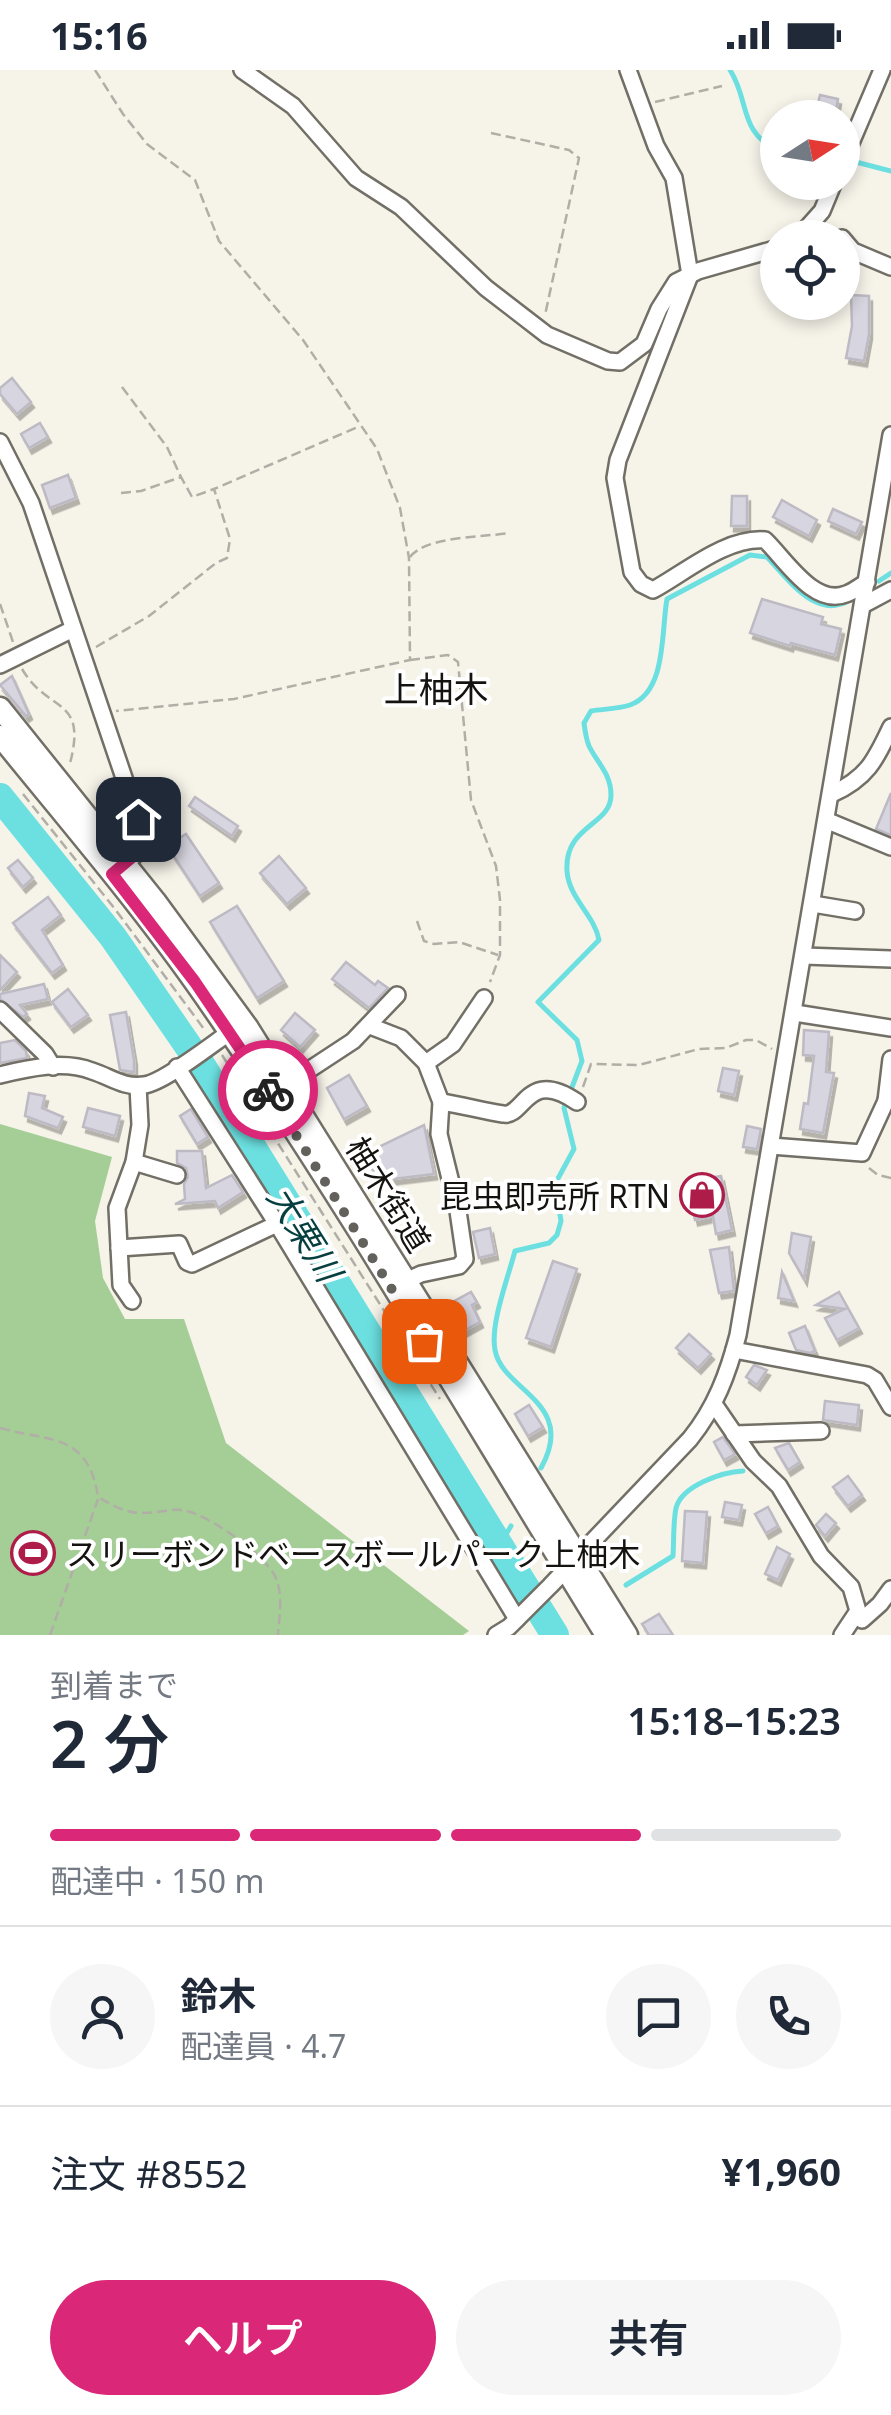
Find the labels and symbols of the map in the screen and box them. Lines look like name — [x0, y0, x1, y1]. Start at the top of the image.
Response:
north arrow — [760, 100, 860, 200]
district label: 上柚木 — [383, 665, 489, 712]
pin — [96, 777, 181, 862]
courier — [218, 1040, 318, 1140]
street label: 柚木街道 — [337, 1128, 441, 1260]
shop icon: 昆虫即売所 RTN — [679, 1172, 725, 1218]
place label: 昆虫即売所 RTN — [440, 1174, 670, 1217]
water label: 大栗川 — [257, 1176, 355, 1293]
pin — [382, 1299, 467, 1384]
sports icon: スリーボンドベースボールパーク上柚木 — [10, 1530, 56, 1576]
place label: スリーボンドベースボールパーク上柚木 — [66, 1532, 640, 1575]

